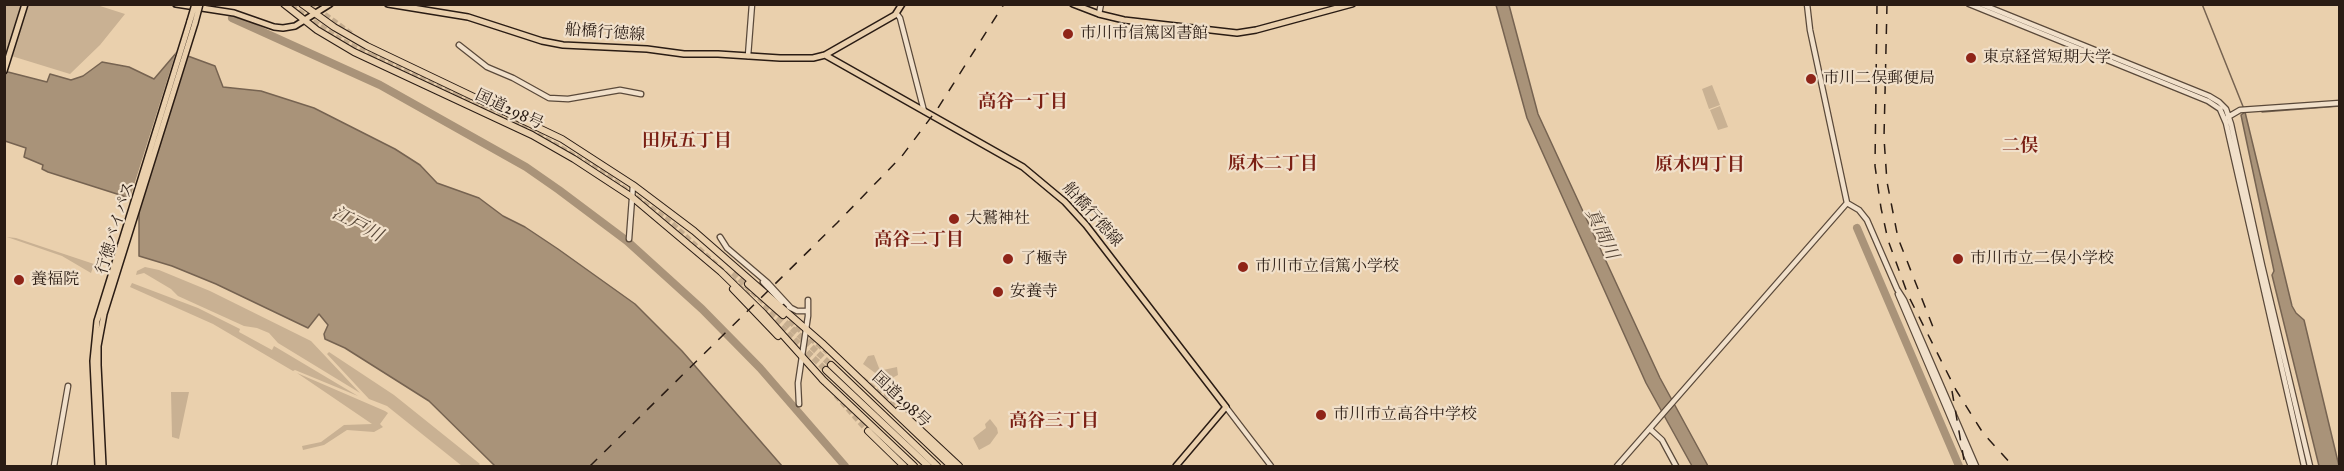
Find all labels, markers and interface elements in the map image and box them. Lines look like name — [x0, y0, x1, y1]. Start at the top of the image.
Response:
street label: 船橋行徳線 — [564, 21, 646, 45]
place label: 市川市信篤図書館 — [1080, 24, 1208, 44]
marker: 市川市信篤図書館 — [1061, 27, 1075, 41]
place label: 東京経営短期大学 — [1983, 48, 2111, 68]
marker: 東京経営短期大学 — [1964, 51, 1978, 65]
place label: 市川二俣郵便局 — [1823, 69, 1935, 89]
marker: 市川二俣郵便局 — [1804, 72, 1818, 86]
street label: 国道298号 — [472, 86, 546, 134]
district label: 高谷一丁目 — [978, 92, 1068, 114]
district label: 田尻五丁目 — [642, 131, 732, 153]
district label: 二俣 — [2002, 136, 2038, 158]
district label: 原木二丁目 — [1228, 154, 1318, 176]
district label: 原木四丁目 — [1655, 155, 1745, 177]
street label: 行徳バイパス — [93, 179, 139, 277]
street label: 船橋行徳線 — [1058, 179, 1126, 251]
water label: 江戸川 — [328, 203, 386, 247]
water label: 真間川 — [1580, 205, 1622, 263]
place label: 大鷲神社 — [966, 209, 1030, 229]
marker: 大鷲神社 — [947, 212, 961, 226]
district label: 高谷二丁目 — [874, 230, 964, 252]
place label: 了極寺 — [1020, 249, 1068, 269]
place label: 市川市立二俣小学校 — [1970, 249, 2114, 269]
marker: 了極寺 — [1001, 252, 1015, 266]
marker: 市川市立二俣小学校 — [1951, 252, 1965, 266]
place label: 市川市立信篤小学校 — [1255, 257, 1399, 277]
marker: 市川市立信篤小学校 — [1236, 260, 1250, 274]
place label: 養福院 — [31, 270, 79, 290]
marker: 養福院 — [12, 273, 26, 287]
place label: 安養寺 — [1010, 282, 1058, 302]
marker: 安養寺 — [991, 285, 1005, 299]
street label: 国道298号 — [868, 368, 934, 432]
place label: 市川市立高谷中学校 — [1333, 405, 1477, 425]
marker: 市川市立高谷中学校 — [1314, 408, 1328, 422]
district label: 高谷三丁目 — [1009, 411, 1099, 433]

